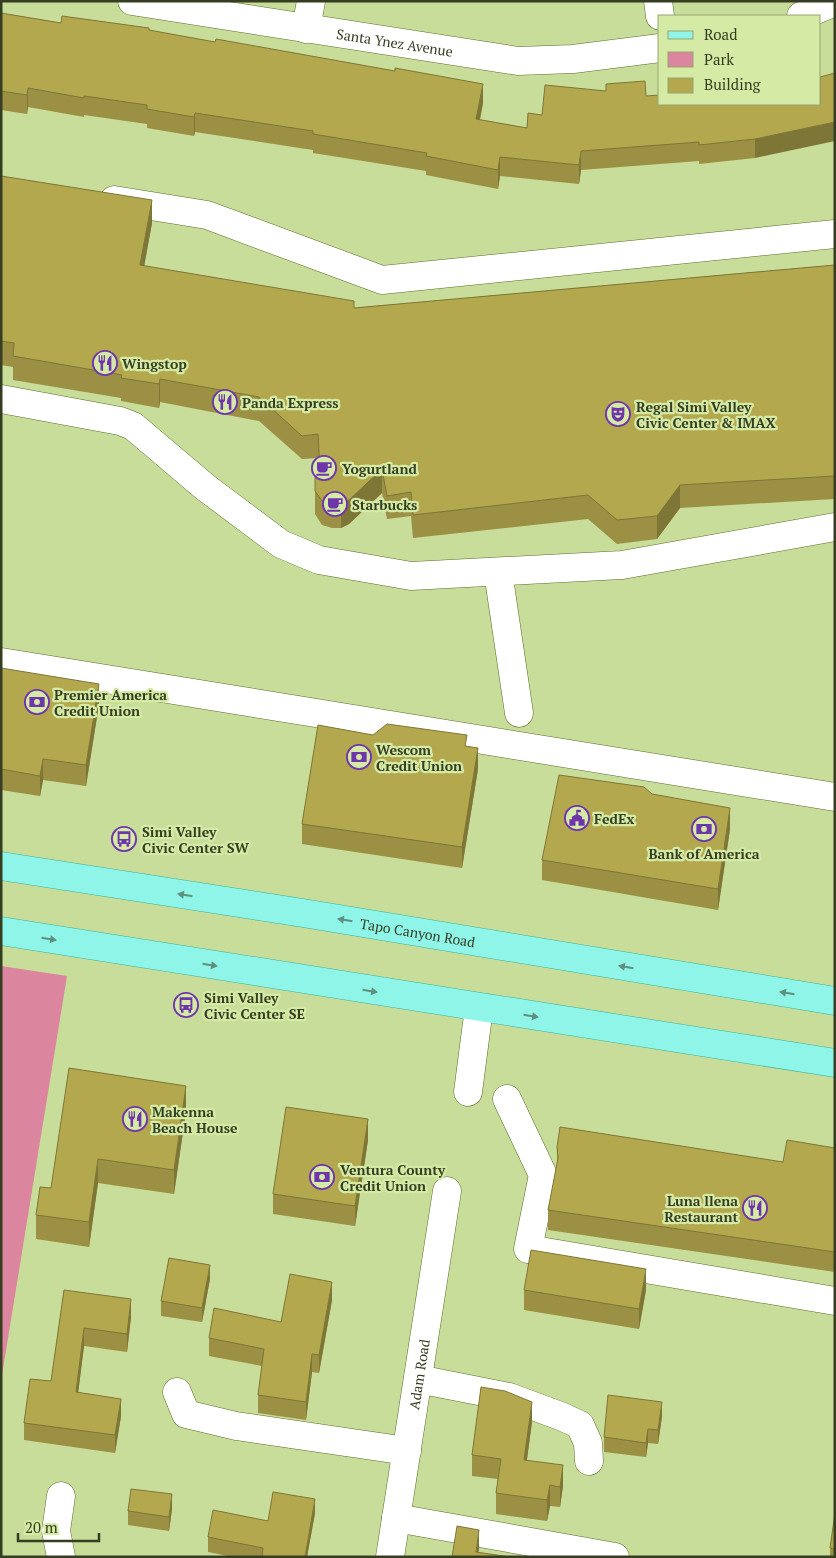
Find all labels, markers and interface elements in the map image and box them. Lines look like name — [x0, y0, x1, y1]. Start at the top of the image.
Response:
legend — [658, 15, 821, 105]
street label: Santa Ynez Avenue — [335, 23, 454, 60]
text: Road — [704, 24, 737, 44]
text: Park — [704, 49, 734, 69]
text: Building — [704, 74, 762, 94]
restaurant icon: Wingstop — [92, 350, 118, 376]
place label: Wingstop — [122, 354, 187, 373]
restaurant icon: Panda Express — [212, 389, 238, 415]
place label: Panda Express — [242, 393, 339, 412]
place label: Regal Simi Valley Civic Center & IMAX — [636, 397, 776, 432]
theatre icon: Regal Simi Valley Civic Center & IMAX — [605, 401, 631, 427]
cafe icon: Yogurtland — [311, 455, 337, 481]
place label: Yogurtland — [342, 459, 417, 478]
cafe icon: Starbucks — [322, 491, 348, 517]
place label: Starbucks — [352, 495, 417, 514]
place label: Premier America Credit Union — [54, 685, 167, 720]
bank icon: Premier America Credit Union — [24, 689, 50, 715]
place label: Wescom Credit Union — [376, 740, 462, 775]
bank icon: Wescom Credit Union — [346, 744, 372, 770]
public building icon: FedEx — [564, 805, 590, 831]
place label: FedEx — [594, 809, 634, 828]
bank icon: Bank of America — [691, 816, 717, 842]
place label: Simi Valley Civic Center SW — [142, 822, 250, 857]
bus stop icon: Simi Valley Civic Center SW — [111, 826, 137, 852]
place label: Bank of America — [649, 844, 760, 863]
one-way arrow — [176, 890, 192, 898]
street label: Tapo Canyon Road — [359, 913, 477, 951]
one-way arrow — [337, 915, 353, 923]
one-way arrow — [42, 935, 58, 943]
one-way arrow — [202, 961, 218, 969]
one-way arrow — [618, 962, 634, 970]
one-way arrow — [363, 987, 379, 995]
place label: Simi Valley Civic Center SE — [204, 988, 305, 1023]
one-way arrow — [778, 989, 794, 997]
bus stop icon: Simi Valley Civic Center SE — [173, 992, 199, 1018]
one-way arrow — [523, 1012, 539, 1020]
place label: Makenna Beach House — [152, 1102, 238, 1137]
restaurant icon: Makenna Beach House — [122, 1106, 148, 1132]
place label: Ventura County Credit Union — [340, 1160, 446, 1195]
bank icon: Ventura County Credit Union — [309, 1164, 335, 1190]
place label: Luna llena Restaurant — [664, 1191, 738, 1226]
restaurant icon: Luna llena Restaurant — [742, 1195, 768, 1221]
street label: Adam Road — [404, 1337, 433, 1411]
scale bar — [18, 1510, 99, 1542]
text: 20 m — [25, 1517, 58, 1537]

